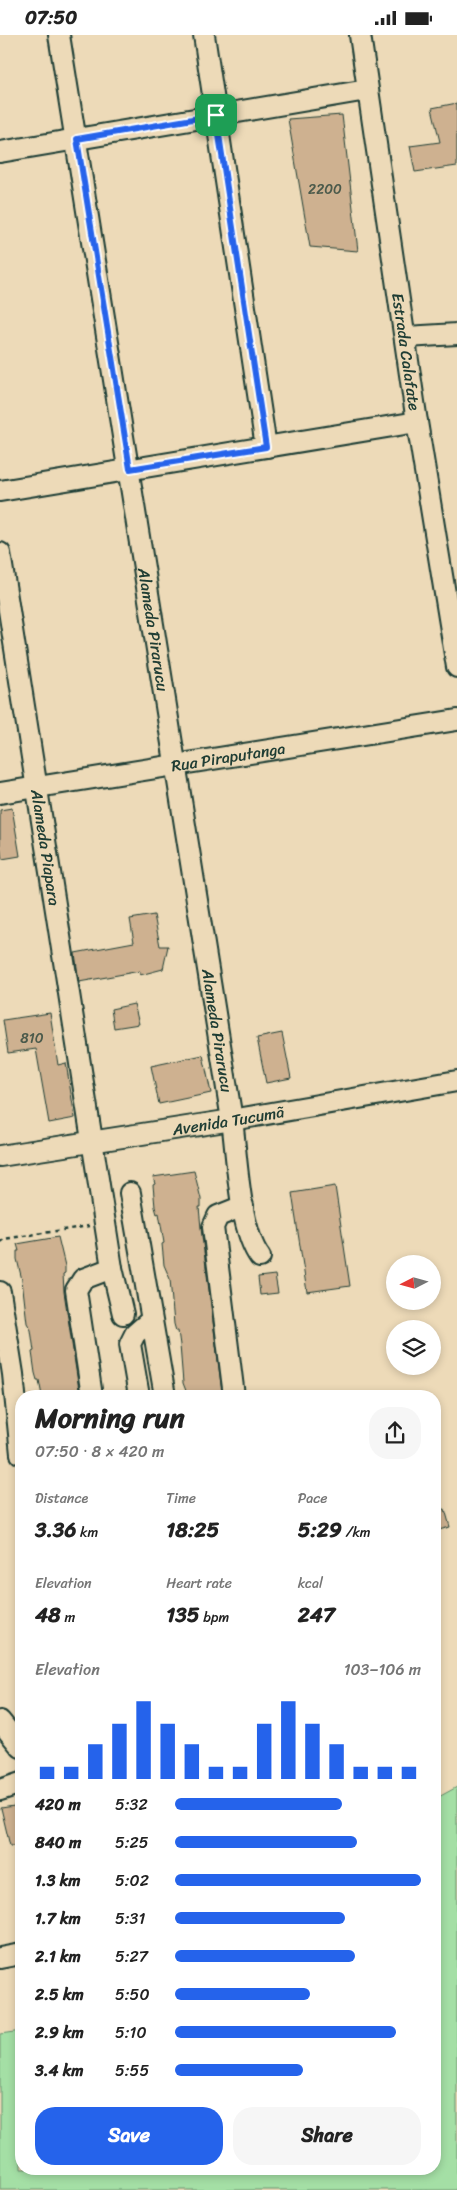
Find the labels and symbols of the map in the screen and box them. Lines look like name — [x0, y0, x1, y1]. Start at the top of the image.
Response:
pin — [195, 94, 237, 136]
house number: 2200 — [308, 177, 342, 202]
street label: Estrada Calafate — [383, 291, 429, 413]
street label: Alameda Pirarucu — [129, 565, 178, 694]
street label: Rua Piraputanga — [169, 734, 287, 780]
street label: Alameda Piapara — [22, 786, 69, 908]
street label: Alameda Pirarucu — [193, 966, 241, 1095]
house number: 810 — [20, 1026, 44, 1051]
street label: Avenida Tucumã — [169, 1097, 287, 1144]
north arrow — [386, 1255, 441, 1310]

